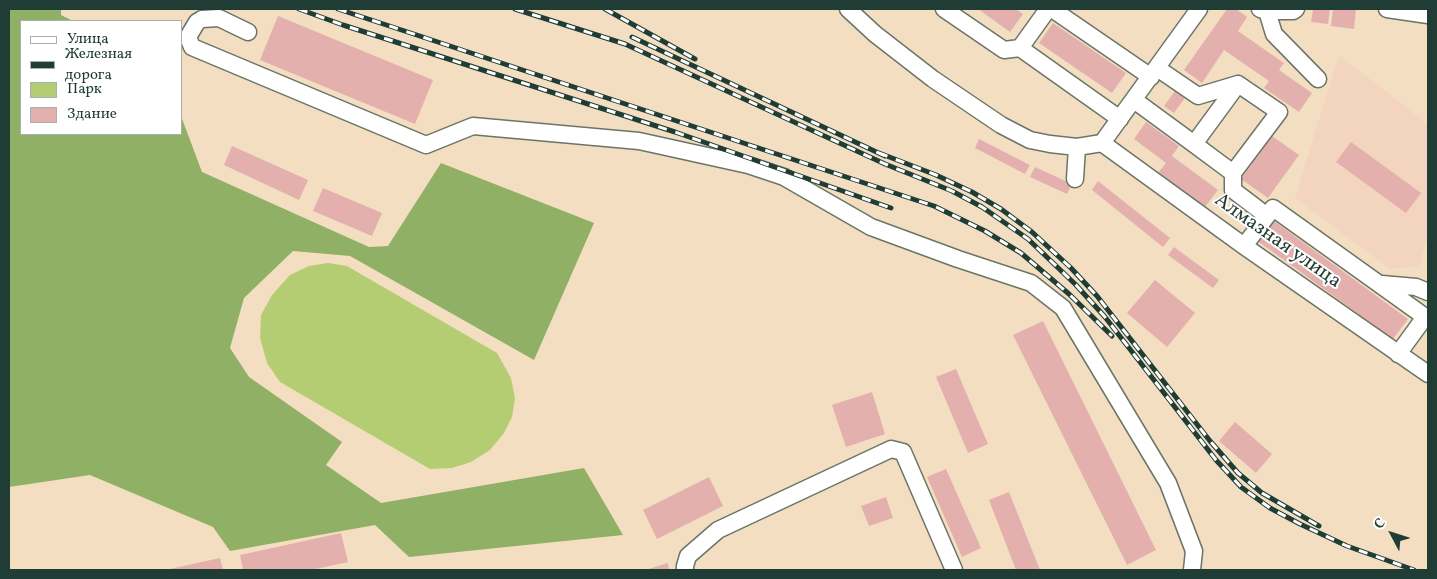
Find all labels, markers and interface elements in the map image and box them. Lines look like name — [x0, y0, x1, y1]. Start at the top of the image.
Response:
legend — [20, 20, 182, 135]
text: Улица — [67, 29, 109, 50]
text: Железная дорога — [65, 44, 132, 86]
text: Парк — [67, 79, 102, 100]
text: Здание — [67, 104, 117, 125]
street label: Алмазная улица — [1209, 189, 1345, 295]
north arrow — [1367, 509, 1417, 559]
text: С — [1370, 514, 1390, 534]

